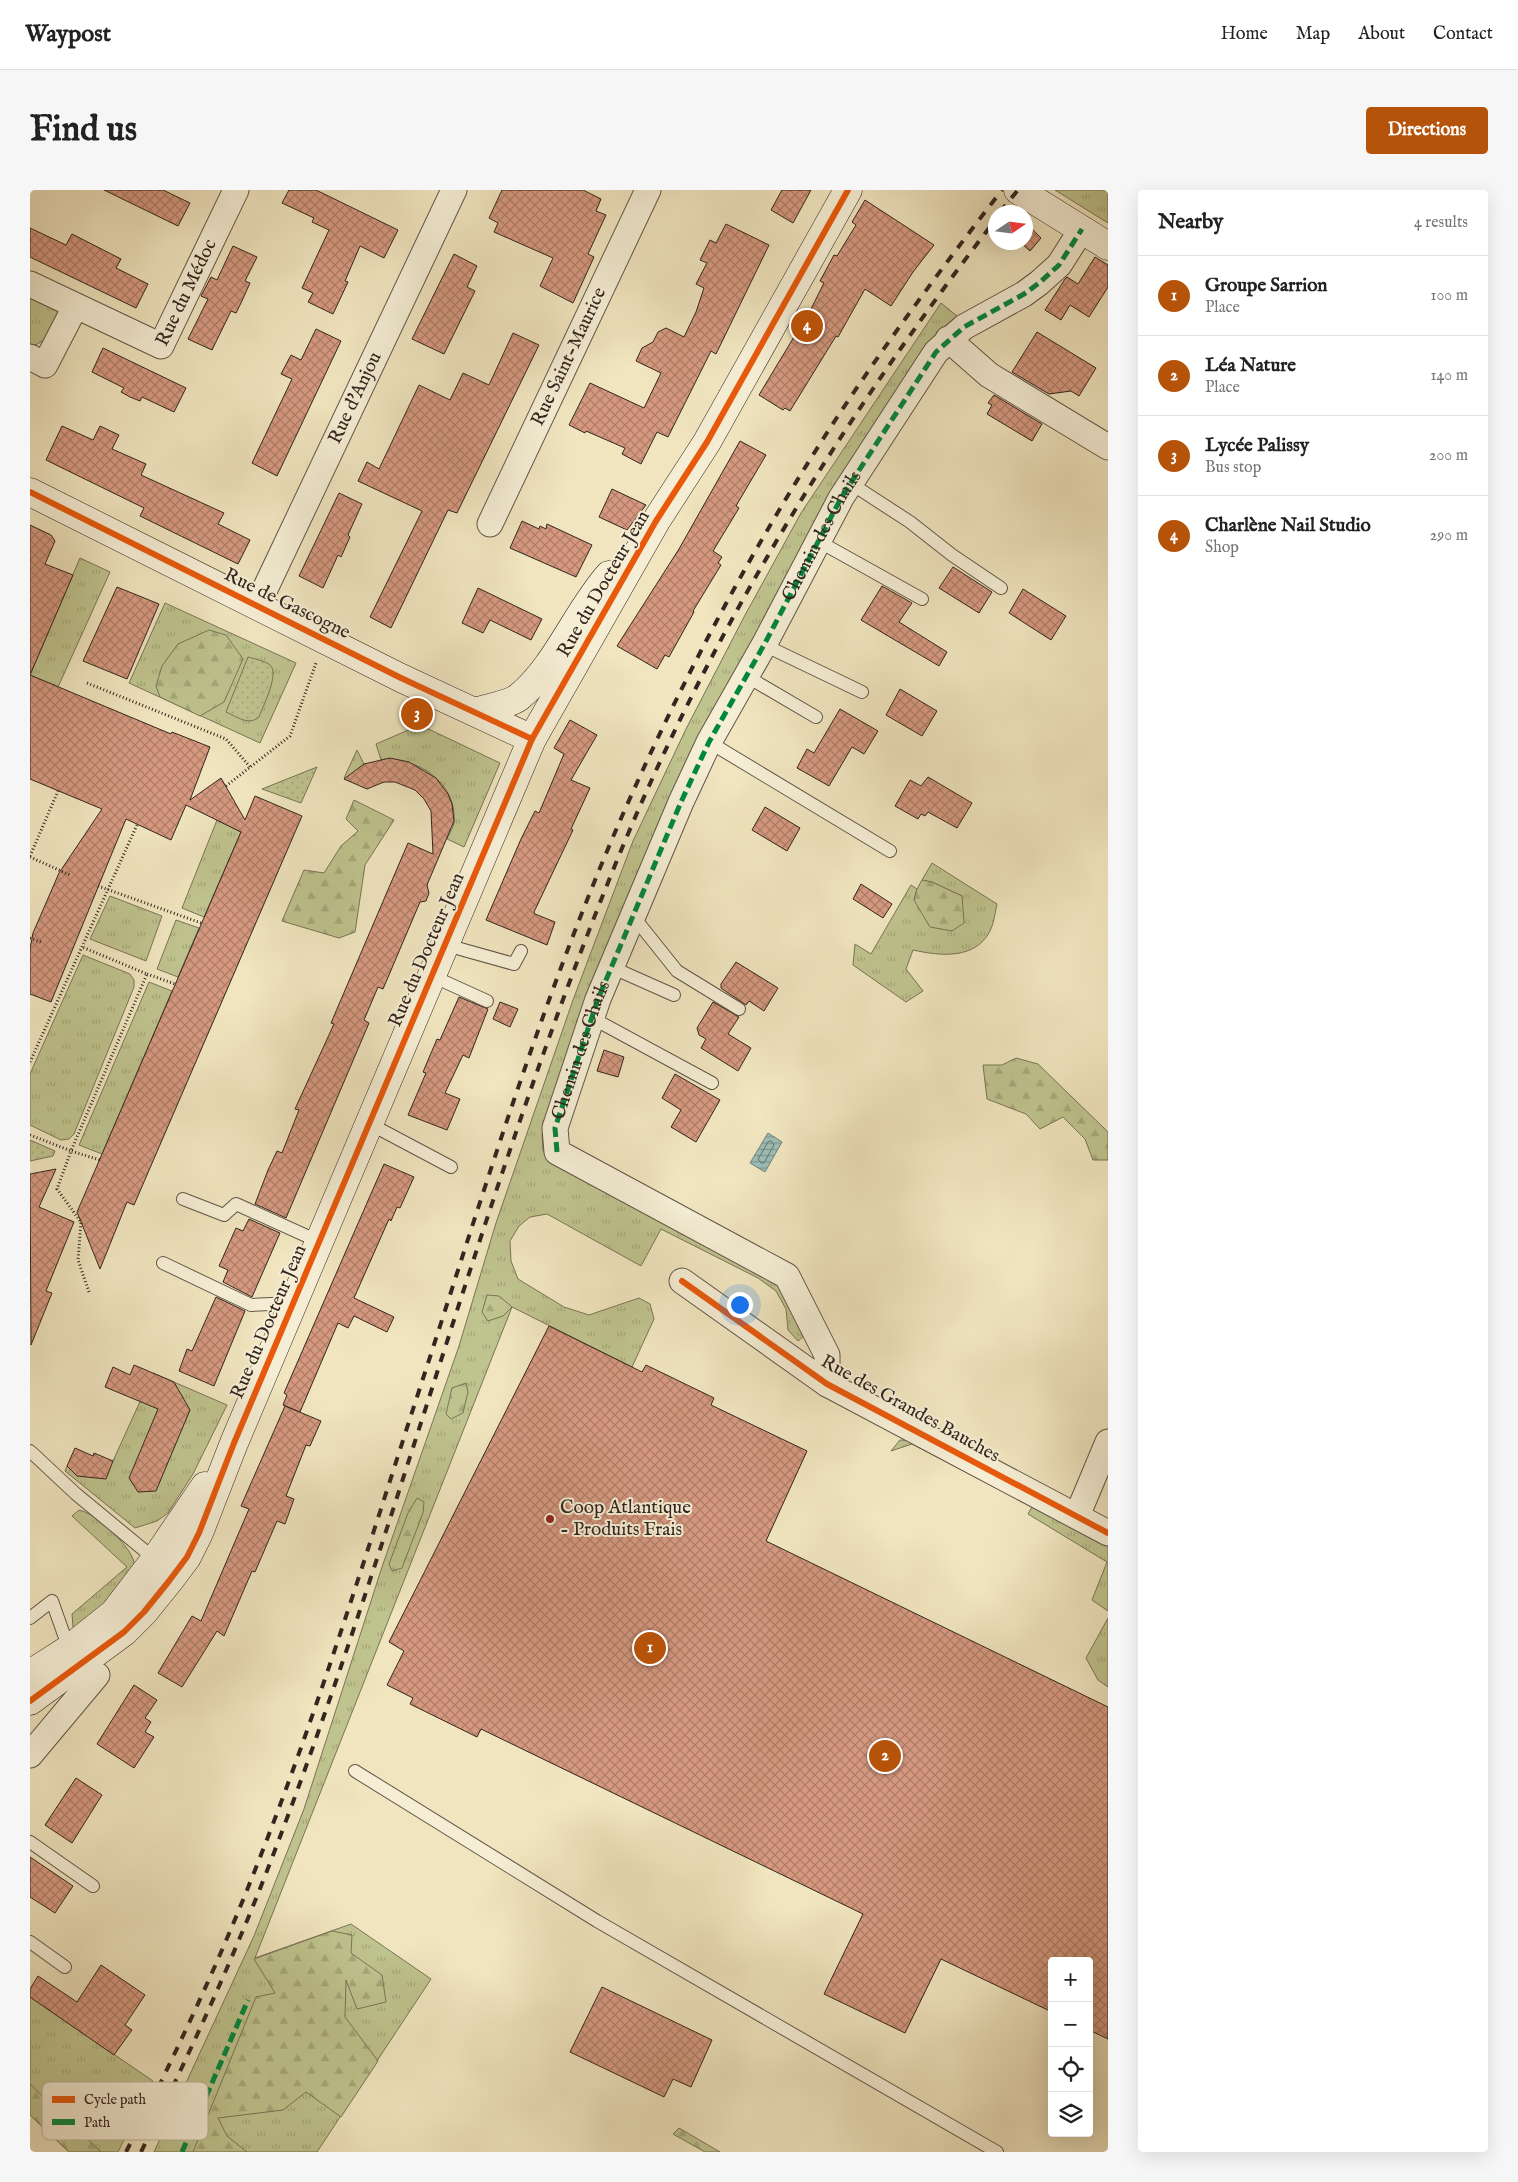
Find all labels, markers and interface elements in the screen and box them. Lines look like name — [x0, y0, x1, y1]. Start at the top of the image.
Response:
text: Waypost — [25, 19, 111, 50]
text: Home — [1221, 23, 1268, 46]
text: Map — [1296, 23, 1330, 46]
text: About — [1358, 23, 1405, 46]
text: Contact — [1433, 23, 1493, 46]
button: Directions — [1366, 107, 1488, 154]
text: Find us — [30, 108, 137, 153]
north arrow — [988, 205, 1033, 250]
text: Nearby — [1158, 209, 1223, 236]
text: 4 results — [1414, 213, 1468, 233]
street label: Rue du Médoc — [151, 235, 223, 350]
text: Groupe Sarrion — [1205, 274, 1327, 298]
street label: Rue Saint-Maurice — [526, 283, 612, 430]
text: 1 — [1171, 286, 1177, 306]
text: 100 m — [1431, 286, 1468, 306]
text: Place — [1205, 298, 1240, 318]
pin: 4 — [791, 307, 823, 345]
street label: Rue d'Anjou — [323, 348, 388, 448]
text: Léa Nature — [1205, 354, 1296, 378]
text: 2 — [1170, 366, 1178, 386]
text: 140 m — [1430, 366, 1468, 386]
text: Place — [1205, 378, 1240, 398]
text: Lycée Palissy — [1205, 434, 1309, 458]
text: 3 — [1171, 446, 1177, 466]
text: 200 m — [1429, 446, 1468, 466]
text: Bus stop — [1205, 458, 1261, 478]
street label: Chemin des Chails — [777, 466, 867, 605]
street label: Rue du Docteur Jean — [552, 506, 656, 662]
text: Charlène Nail Studio — [1205, 514, 1371, 538]
text: 4 — [1170, 526, 1178, 546]
text: 290 m — [1430, 526, 1468, 546]
text: Shop — [1205, 538, 1239, 558]
street label: Rue de Gascogne — [220, 563, 354, 645]
pin: 3 — [401, 695, 433, 733]
street label: Rue du Docteur Jean — [384, 869, 470, 1031]
street label: Chemin des Chails — [547, 977, 616, 1123]
street label: Rue du Docteur Jean — [226, 1241, 312, 1403]
your location — [727, 1292, 753, 1318]
street label: Rue des Grandes Bauches — [816, 1350, 1004, 1468]
place label: Coop Atlantique - Produits Frais — [560, 1496, 691, 1542]
marker: Coop Atlantique - Produits Frais — [544, 1513, 556, 1525]
pin: 1 — [634, 1629, 666, 1667]
pin: 2 — [869, 1737, 901, 1775]
map controls — [1048, 1957, 1093, 2137]
button: + — [1048, 1957, 1093, 2002]
button: − — [1048, 2002, 1093, 2047]
button: locate — [1048, 2047, 1093, 2092]
legend — [42, 2082, 208, 2140]
text: Cycle path — [84, 2091, 146, 2109]
button: layers — [1048, 2092, 1093, 2137]
text: Path — [84, 2114, 111, 2132]

